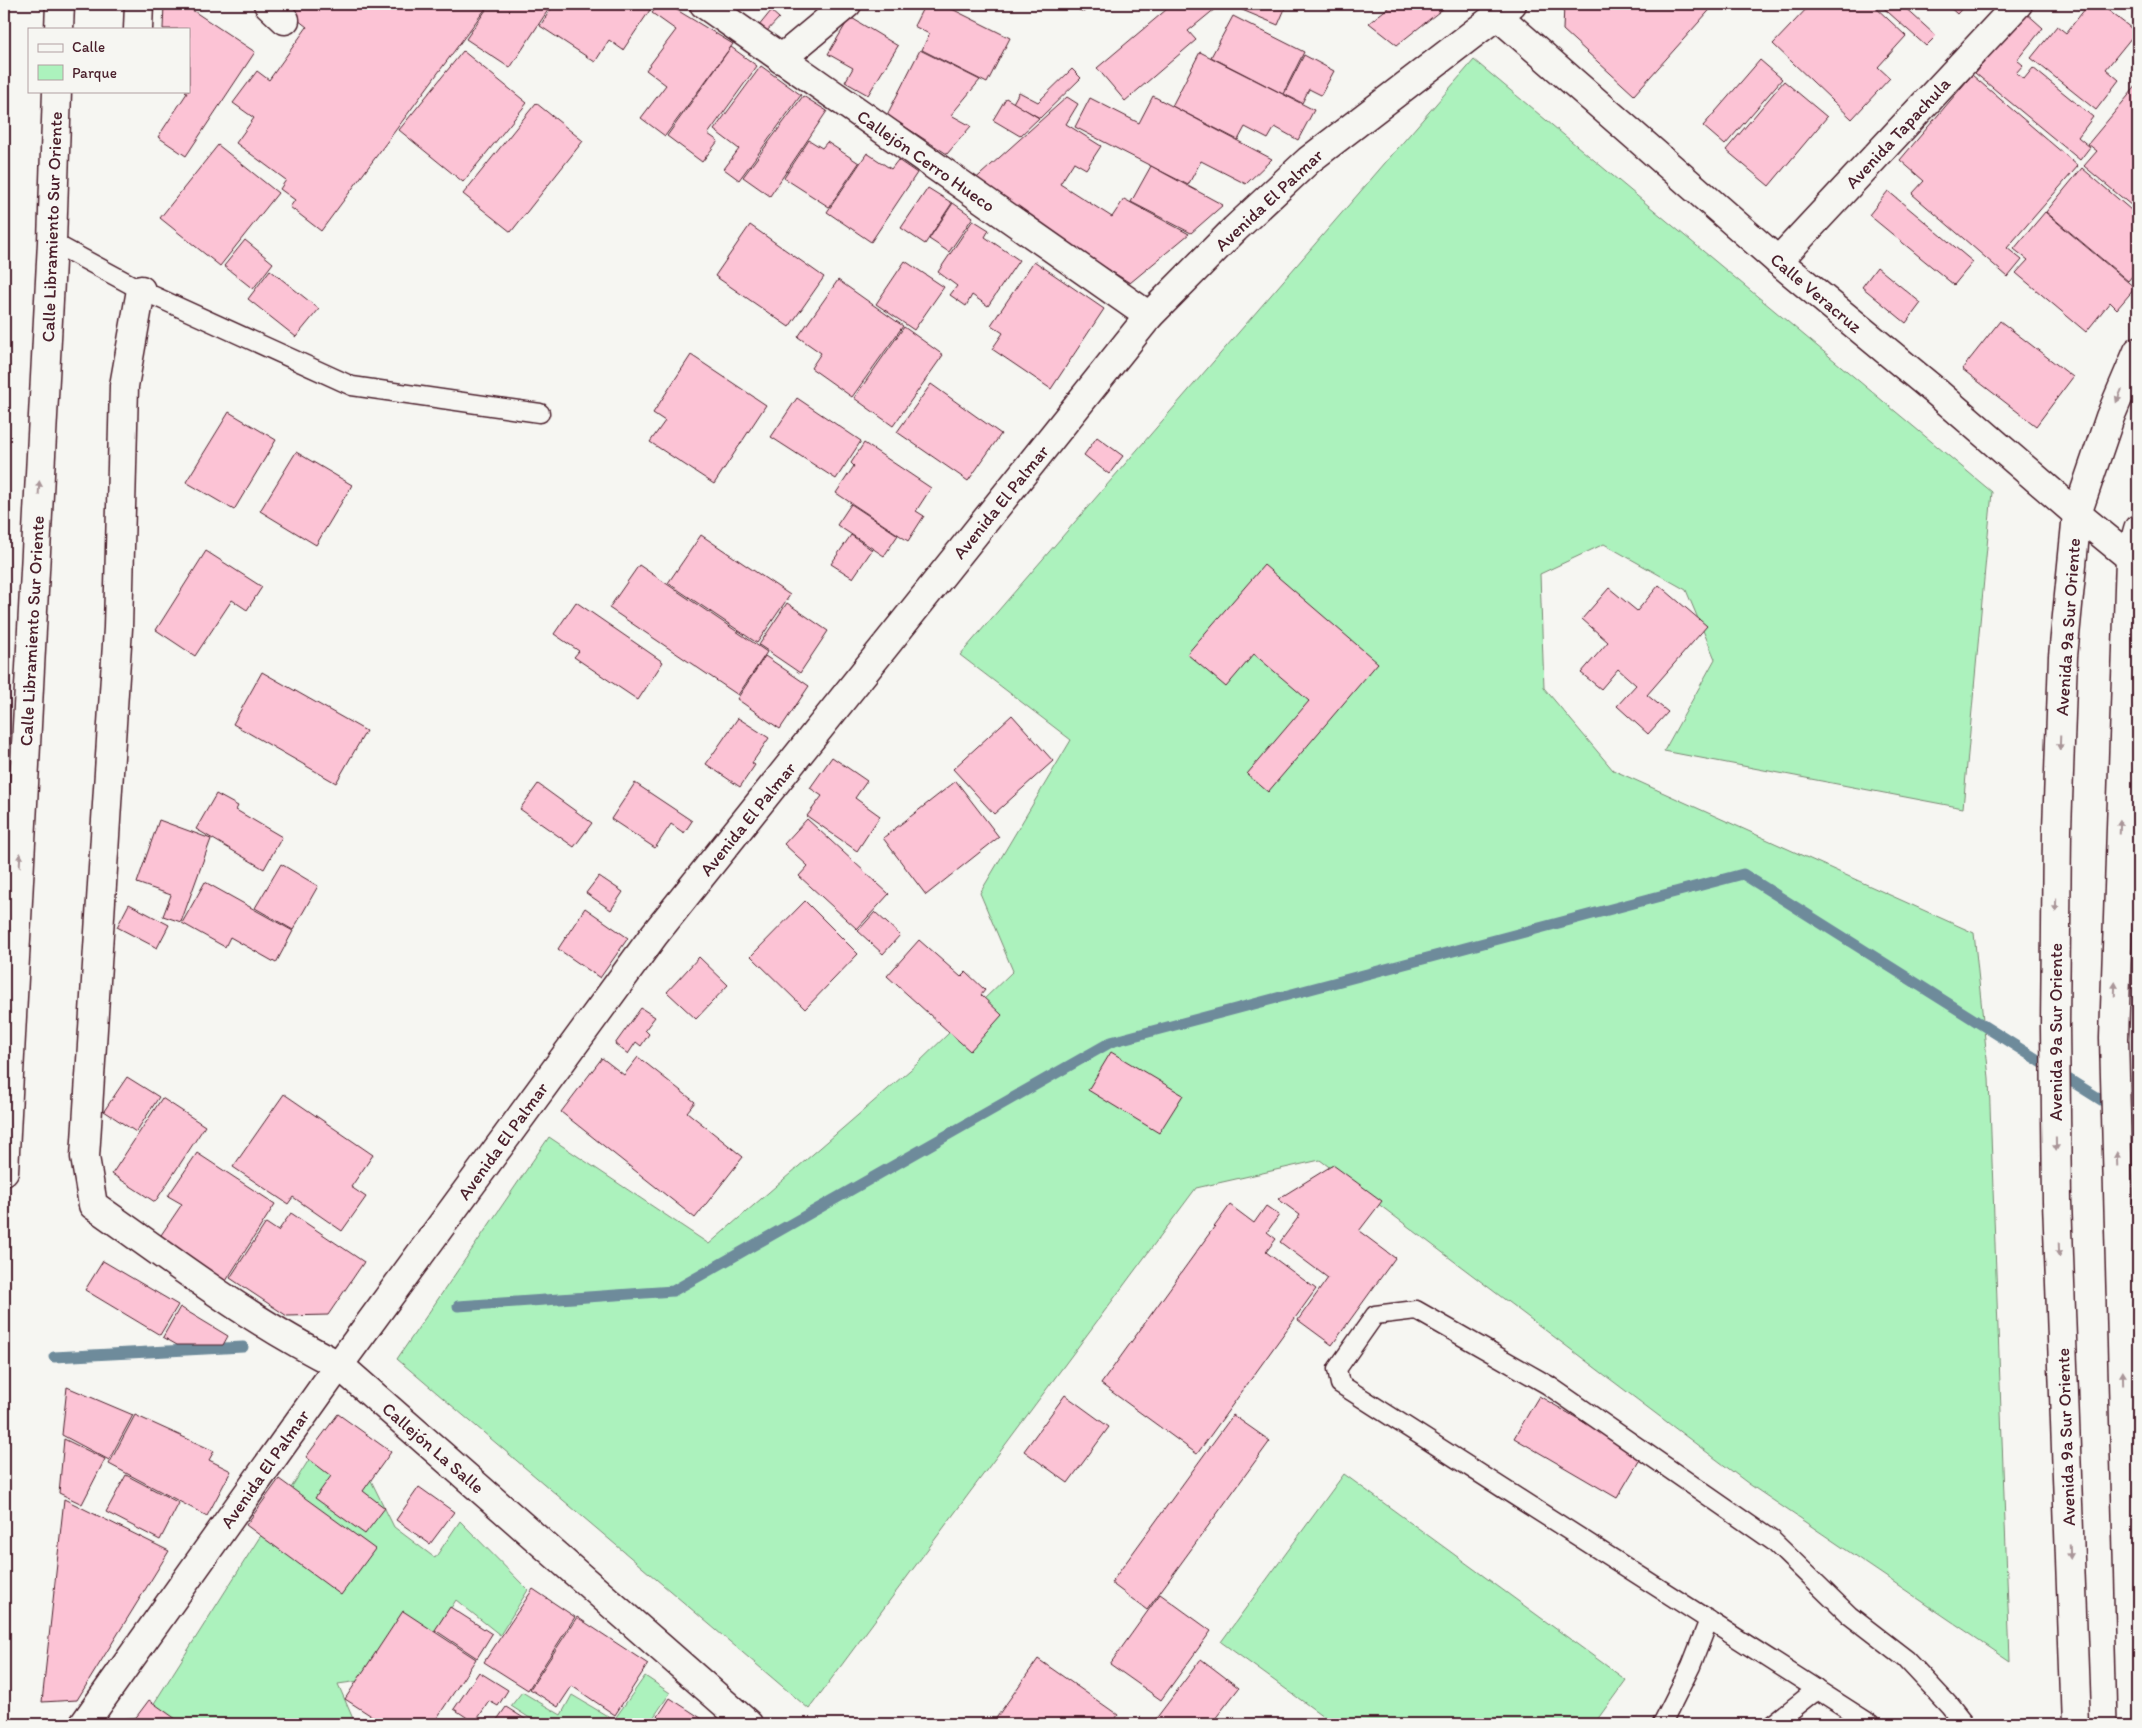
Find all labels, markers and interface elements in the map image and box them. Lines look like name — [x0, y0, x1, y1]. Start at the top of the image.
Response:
legend — [28, 28, 190, 92]
text: Calle — [72, 38, 105, 56]
text: Parque — [72, 64, 117, 82]
street label: Avenida Tapachula — [1841, 72, 1956, 193]
street label: Callejón Cerro Hueco — [853, 105, 999, 217]
street label: Calle Libramiento Sur Oriente — [37, 111, 67, 343]
street label: Avenida El Palmar — [1210, 144, 1328, 256]
street label: Calle Veracruz — [1766, 248, 1867, 338]
one-way arrow — [2115, 389, 2123, 404]
street label: Avenida El Palmar — [948, 440, 1054, 563]
one-way arrow — [36, 480, 44, 496]
street label: Calle Libramiento Sur Oriente — [15, 515, 49, 747]
street label: Avenida 9a Sur Oriente — [2051, 537, 2085, 717]
one-way arrow — [2056, 735, 2064, 751]
street label: Avenida El Palmar — [695, 757, 801, 880]
one-way arrow — [2116, 819, 2124, 835]
one-way arrow — [16, 852, 24, 868]
one-way arrow — [2052, 897, 2060, 913]
street label: Avenida 9a Sur Oriente — [2045, 943, 2067, 1121]
one-way arrow — [2111, 981, 2119, 997]
street label: Avenida El Palmar — [453, 1077, 554, 1204]
one-way arrow — [2053, 1137, 2061, 1153]
one-way arrow — [2113, 1151, 2121, 1167]
one-way arrow — [2056, 1242, 2064, 1258]
street label: Avenida 9a Sur Oriente — [2052, 1348, 2080, 1526]
one-way arrow — [2119, 1370, 2127, 1386]
street label: Callejón La Salle — [377, 1398, 489, 1498]
street label: Avenida El Palmar — [216, 1405, 315, 1533]
one-way arrow — [2067, 1544, 2075, 1560]

